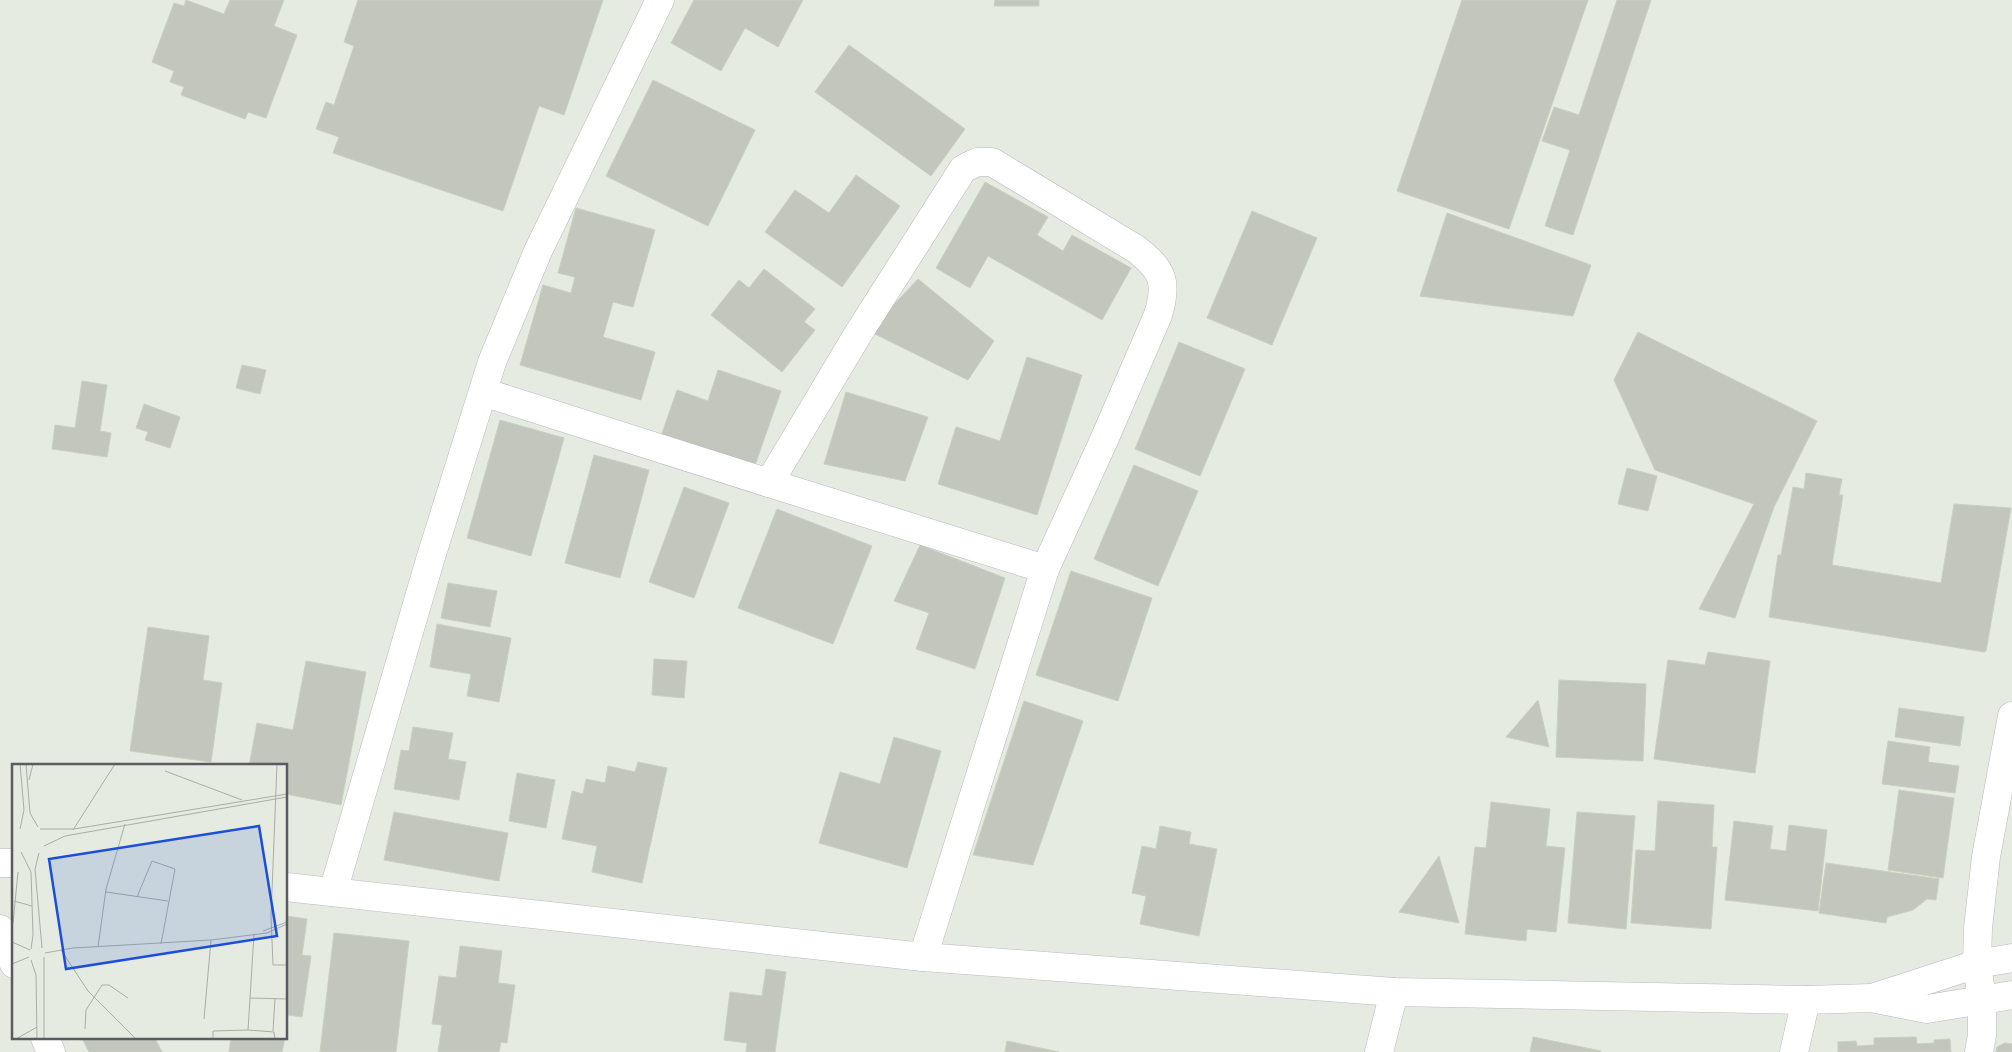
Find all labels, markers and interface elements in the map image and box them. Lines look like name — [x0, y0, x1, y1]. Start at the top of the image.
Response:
inset map — [12, 764, 288, 1040]

